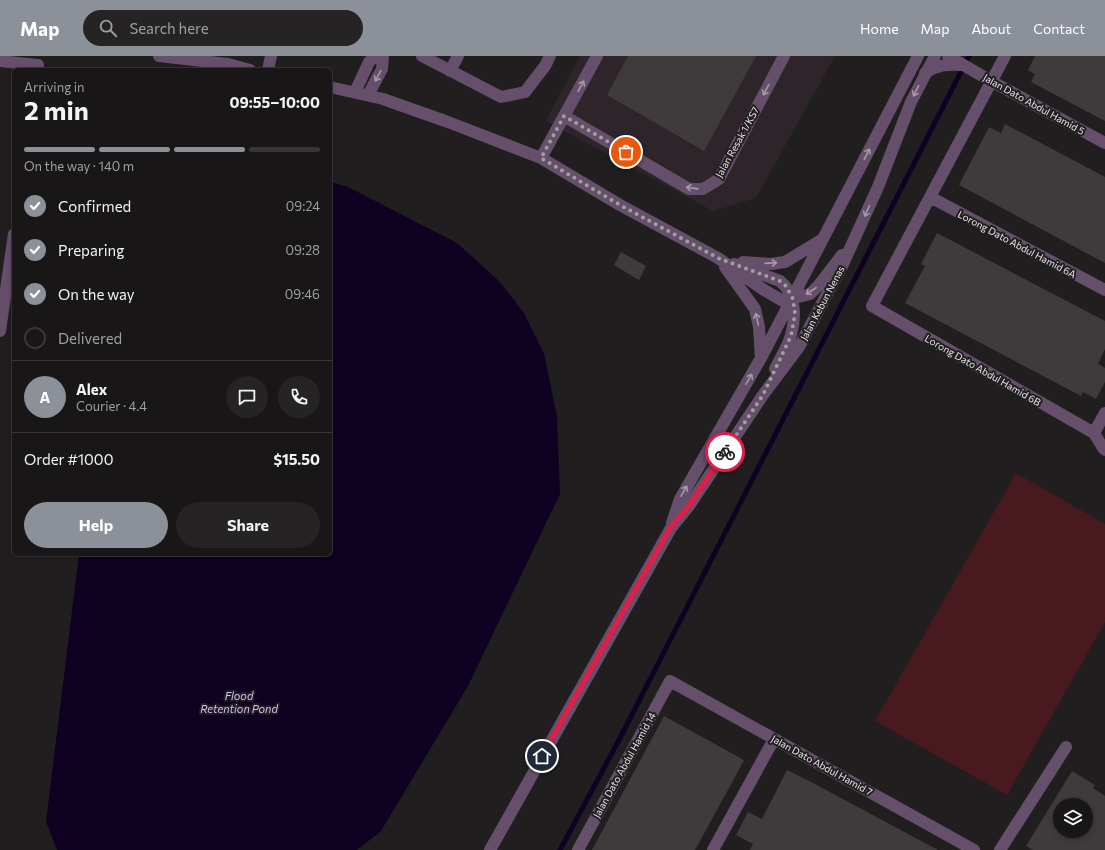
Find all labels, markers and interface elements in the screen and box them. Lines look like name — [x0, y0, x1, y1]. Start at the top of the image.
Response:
search box — [83, 10, 363, 46]
text: Map — [20, 17, 59, 40]
icon: search — [97, 17, 119, 39]
text: Search here — [129, 19, 209, 37]
text: Home — [860, 20, 899, 37]
text: Map — [921, 20, 949, 37]
text: About — [971, 20, 1011, 37]
text: Contact — [1033, 20, 1085, 37]
one-way arrow — [373, 70, 381, 82]
street label: Jalan Dato Abdul Hamid 5 — [981, 71, 1087, 137]
text: Arriving in — [24, 79, 84, 95]
one-way arrow — [577, 80, 585, 92]
one-way arrow — [762, 84, 769, 96]
one-way arrow — [912, 84, 920, 96]
text: 09:55–10:00 — [229, 93, 320, 111]
text: 2 min — [24, 94, 89, 125]
street label: Jalan Resak 1/KS7 — [713, 105, 761, 179]
pin — [609, 135, 643, 169]
icon: bag — [615, 141, 637, 163]
one-way arrow — [863, 149, 871, 161]
text: On the way · 140 m — [24, 158, 134, 174]
one-way arrow — [686, 184, 699, 192]
icon: check — [24, 195, 46, 217]
text: Confirmed — [58, 197, 131, 215]
text: 09:24 — [286, 198, 320, 214]
one-way arrow — [863, 204, 870, 216]
street label: Lorong Dato Abdul Hamid 6A — [956, 208, 1078, 280]
icon: check — [24, 239, 46, 261]
text: Preparing — [58, 241, 124, 259]
text: 09:28 — [285, 242, 320, 258]
one-way arrow — [764, 260, 777, 267]
street label: Jalan Kebun Nenas — [797, 263, 847, 342]
icon: check — [24, 283, 46, 305]
text: On the way — [58, 285, 135, 303]
text: 09:46 — [285, 286, 320, 302]
one-way arrow — [806, 287, 817, 295]
one-way arrow — [753, 313, 761, 326]
text: Delivered — [58, 329, 122, 347]
street label: Lorong Dato Abdul Hamid 6B — [923, 332, 1044, 408]
one-way arrow — [746, 373, 754, 385]
button: chat — [226, 376, 268, 418]
button: phone — [278, 376, 320, 418]
text: Alex — [76, 380, 107, 398]
text: A — [40, 388, 50, 406]
text: Courier · 4.4 — [76, 398, 147, 414]
courier — [705, 432, 745, 472]
icon: bike — [714, 441, 736, 463]
text: Order #1000 — [24, 450, 113, 468]
text: $15.50 — [273, 450, 320, 468]
one-way arrow — [680, 485, 688, 497]
button: Help — [24, 502, 168, 548]
button: Share — [176, 502, 320, 548]
water label: Flood Retention Pond — [200, 689, 278, 715]
street label: Jalan Dato Abdul Hamid 14 — [590, 710, 658, 820]
street label: Jalan Dato Abdul Hamid 7 — [769, 732, 875, 798]
pin — [525, 739, 559, 773]
icon: home — [531, 745, 553, 767]
map controls — [1053, 798, 1093, 838]
button: layers — [1053, 798, 1093, 838]

